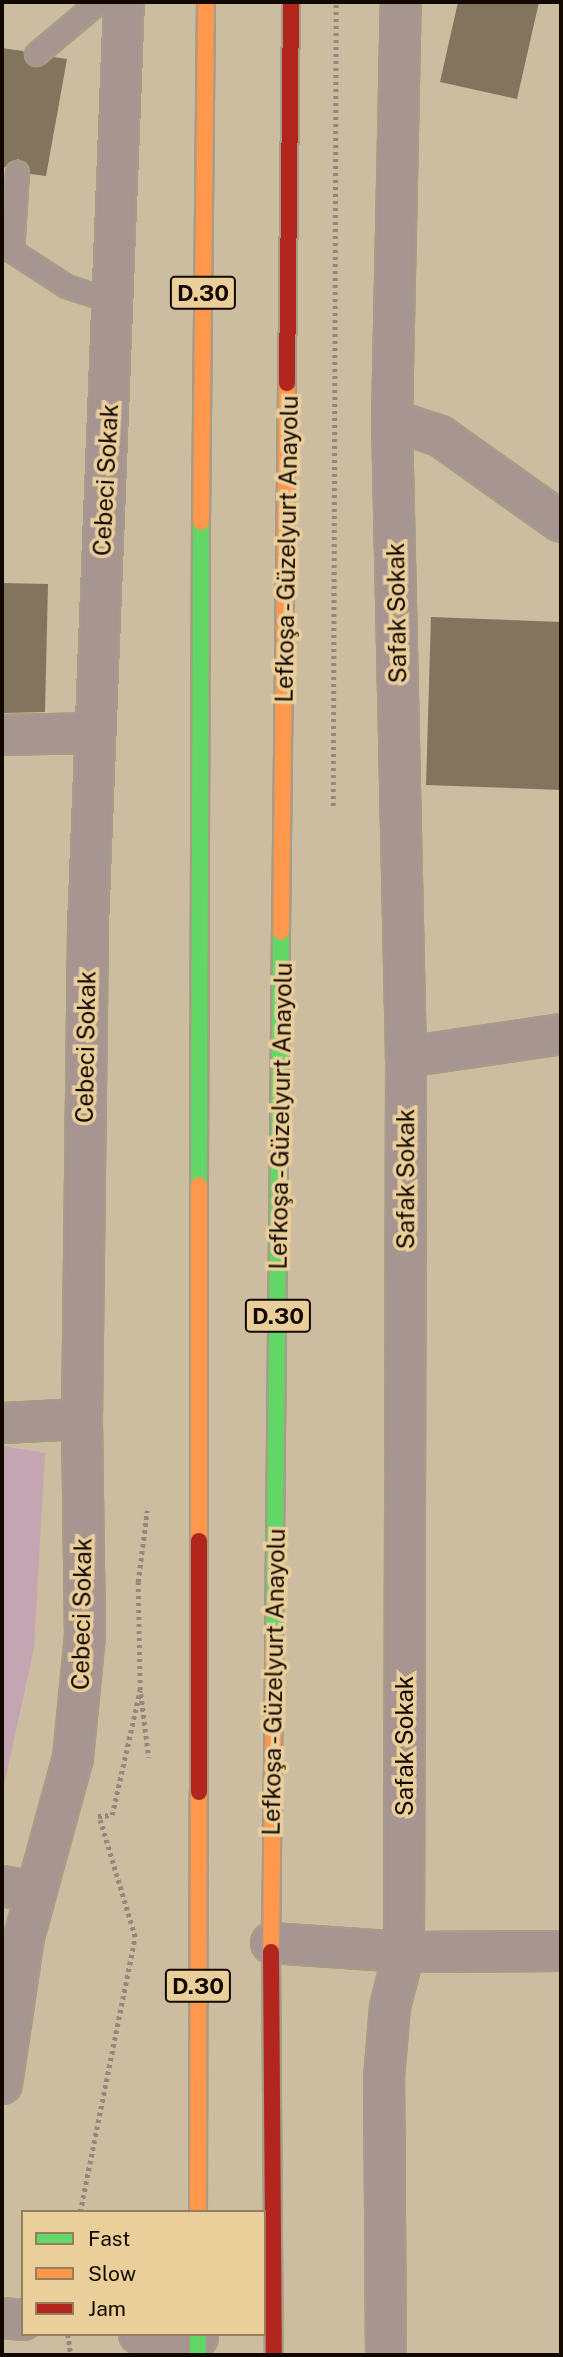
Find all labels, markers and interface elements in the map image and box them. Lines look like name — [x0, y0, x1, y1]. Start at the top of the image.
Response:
road number: D.30 — [170, 274, 236, 312]
street label: Lefkoşa - Güzelyurt Anayolu — [270, 392, 304, 706]
street label: Cebeci Sokak — [88, 403, 124, 557]
street label: Safak Sokak — [381, 542, 413, 684]
street label: Lefkoşa - Güzelyurt Anayolu — [264, 959, 298, 1273]
street label: Cebeci Sokak — [70, 971, 102, 1123]
street label: Safak Sokak — [392, 1109, 420, 1249]
road number: D.30 — [245, 1296, 311, 1336]
street label: Lefkoşa - Güzelyurt Anayolu — [257, 1525, 291, 1839]
street label: Cebeci Sokak — [66, 1538, 98, 1690]
street label: Safak Sokak — [391, 1676, 419, 1816]
road number: D.30 — [165, 1966, 231, 2006]
legend — [21, 2210, 266, 2336]
text: Fast — [88, 2226, 130, 2251]
text: Slow — [88, 2261, 136, 2286]
text: Jam — [88, 2296, 126, 2321]

